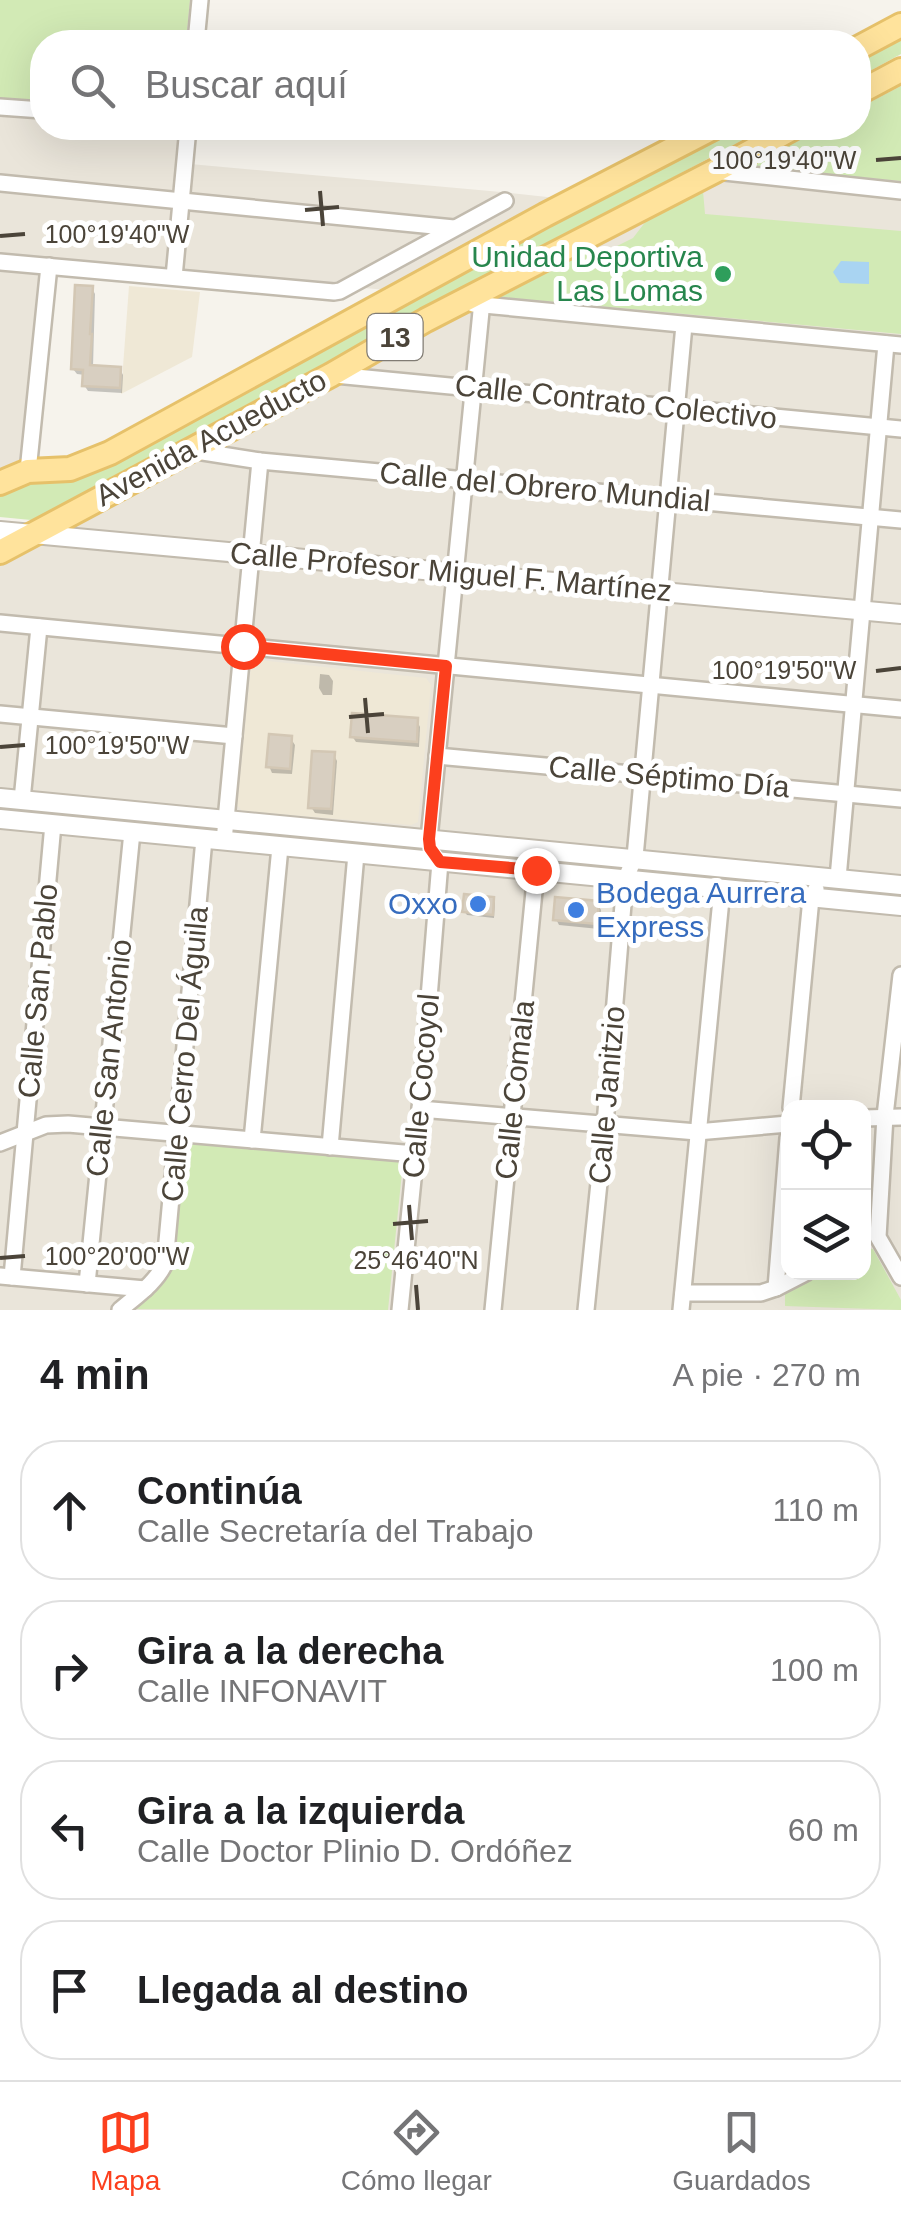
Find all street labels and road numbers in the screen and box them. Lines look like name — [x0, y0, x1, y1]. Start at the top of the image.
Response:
road number: 13 — [368, 314, 422, 360]
street label: Avenida Acueducto — [90, 363, 332, 512]
street label: Calle Contrato Colectivo — [453, 368, 779, 435]
street label: Calle del Obrero Mundial — [378, 456, 712, 517]
street label: Calle Profesor Miguel F. Martínez — [229, 536, 673, 607]
street label: Calle Séptimo Día — [547, 750, 791, 804]
street label: Calle San Pablo — [12, 882, 63, 1100]
street label: Calle Cerro Del Águila — [155, 904, 214, 1203]
street label: Calle San Antonio — [80, 938, 137, 1178]
street label: Calle Cocoyol — [396, 992, 445, 1180]
street label: Calle Comala — [489, 998, 540, 1181]
street label: Calle Janitzio — [582, 1005, 631, 1185]

